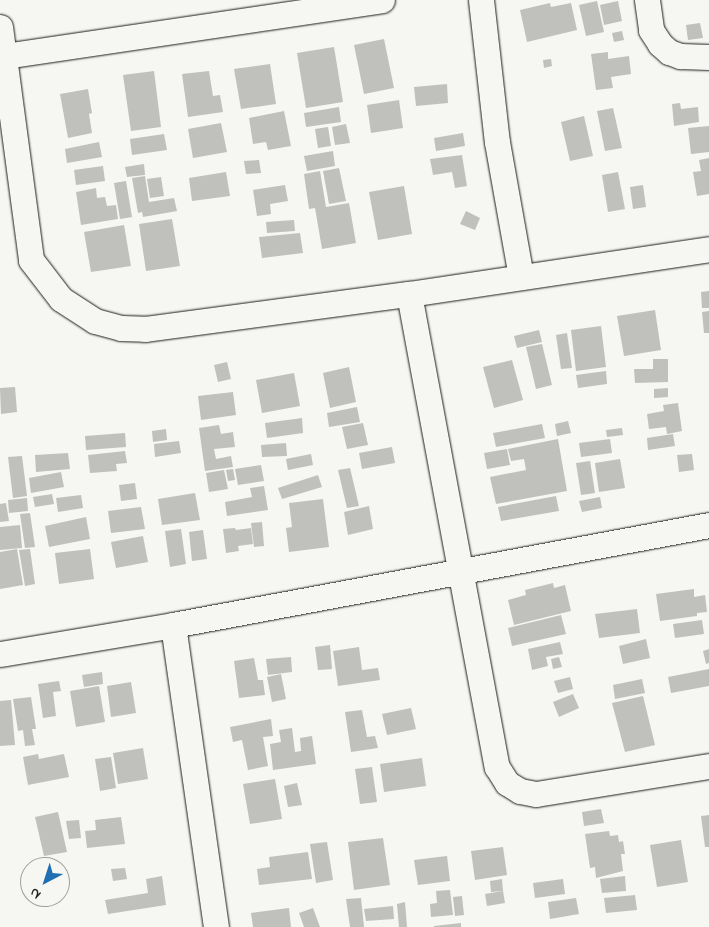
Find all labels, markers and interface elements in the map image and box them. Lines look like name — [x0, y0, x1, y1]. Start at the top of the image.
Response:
north arrow — [20, 857, 70, 907]
text: N — [25, 882, 46, 904]

